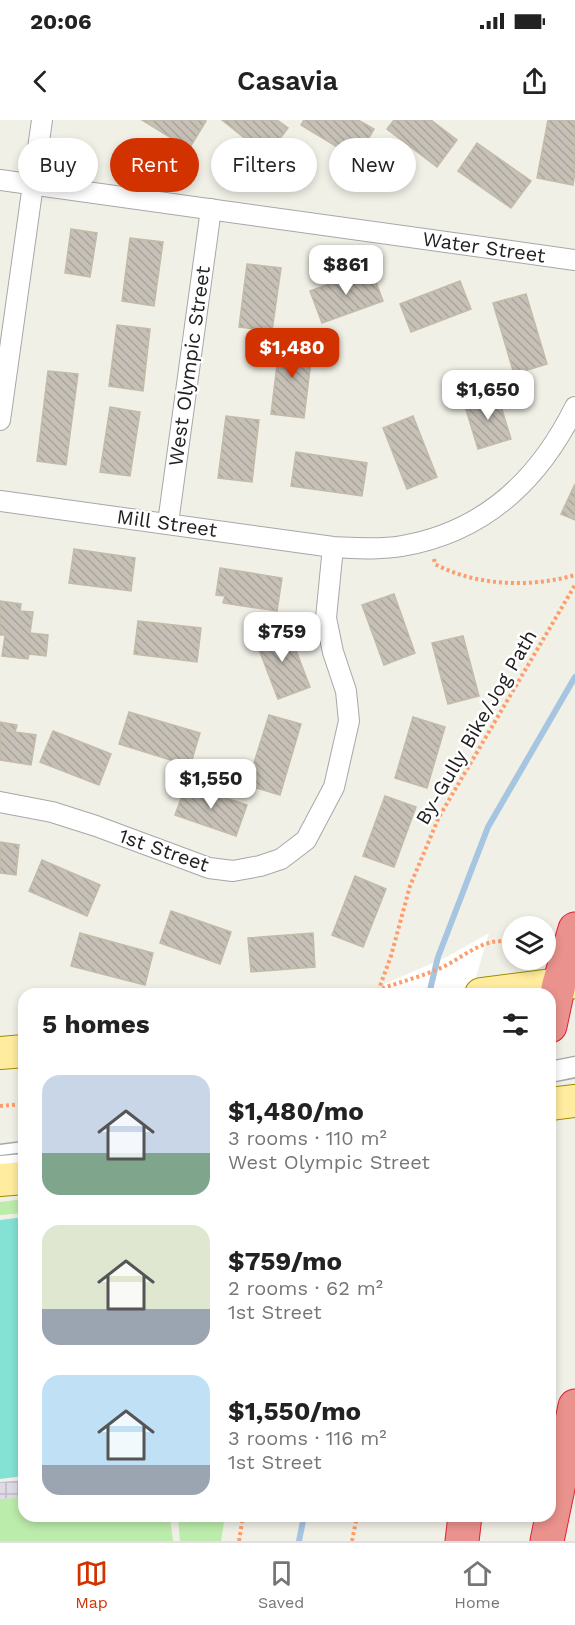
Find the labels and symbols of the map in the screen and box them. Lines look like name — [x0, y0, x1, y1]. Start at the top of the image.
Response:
street label: Water Street — [421, 226, 548, 268]
pin: $861 — [310, 245, 382, 296]
street label: West Olympic Street — [163, 264, 215, 468]
pin: $1,480 — [243, 328, 341, 379]
pin: $1,650 — [439, 370, 537, 421]
street label: Mill Street — [115, 504, 219, 542]
pin: $759 — [246, 612, 318, 663]
street label: By-Gully Bike/Jog Path — [410, 625, 542, 829]
pin: $1,550 — [162, 759, 260, 810]
street label: 1st Street — [116, 823, 213, 877]

